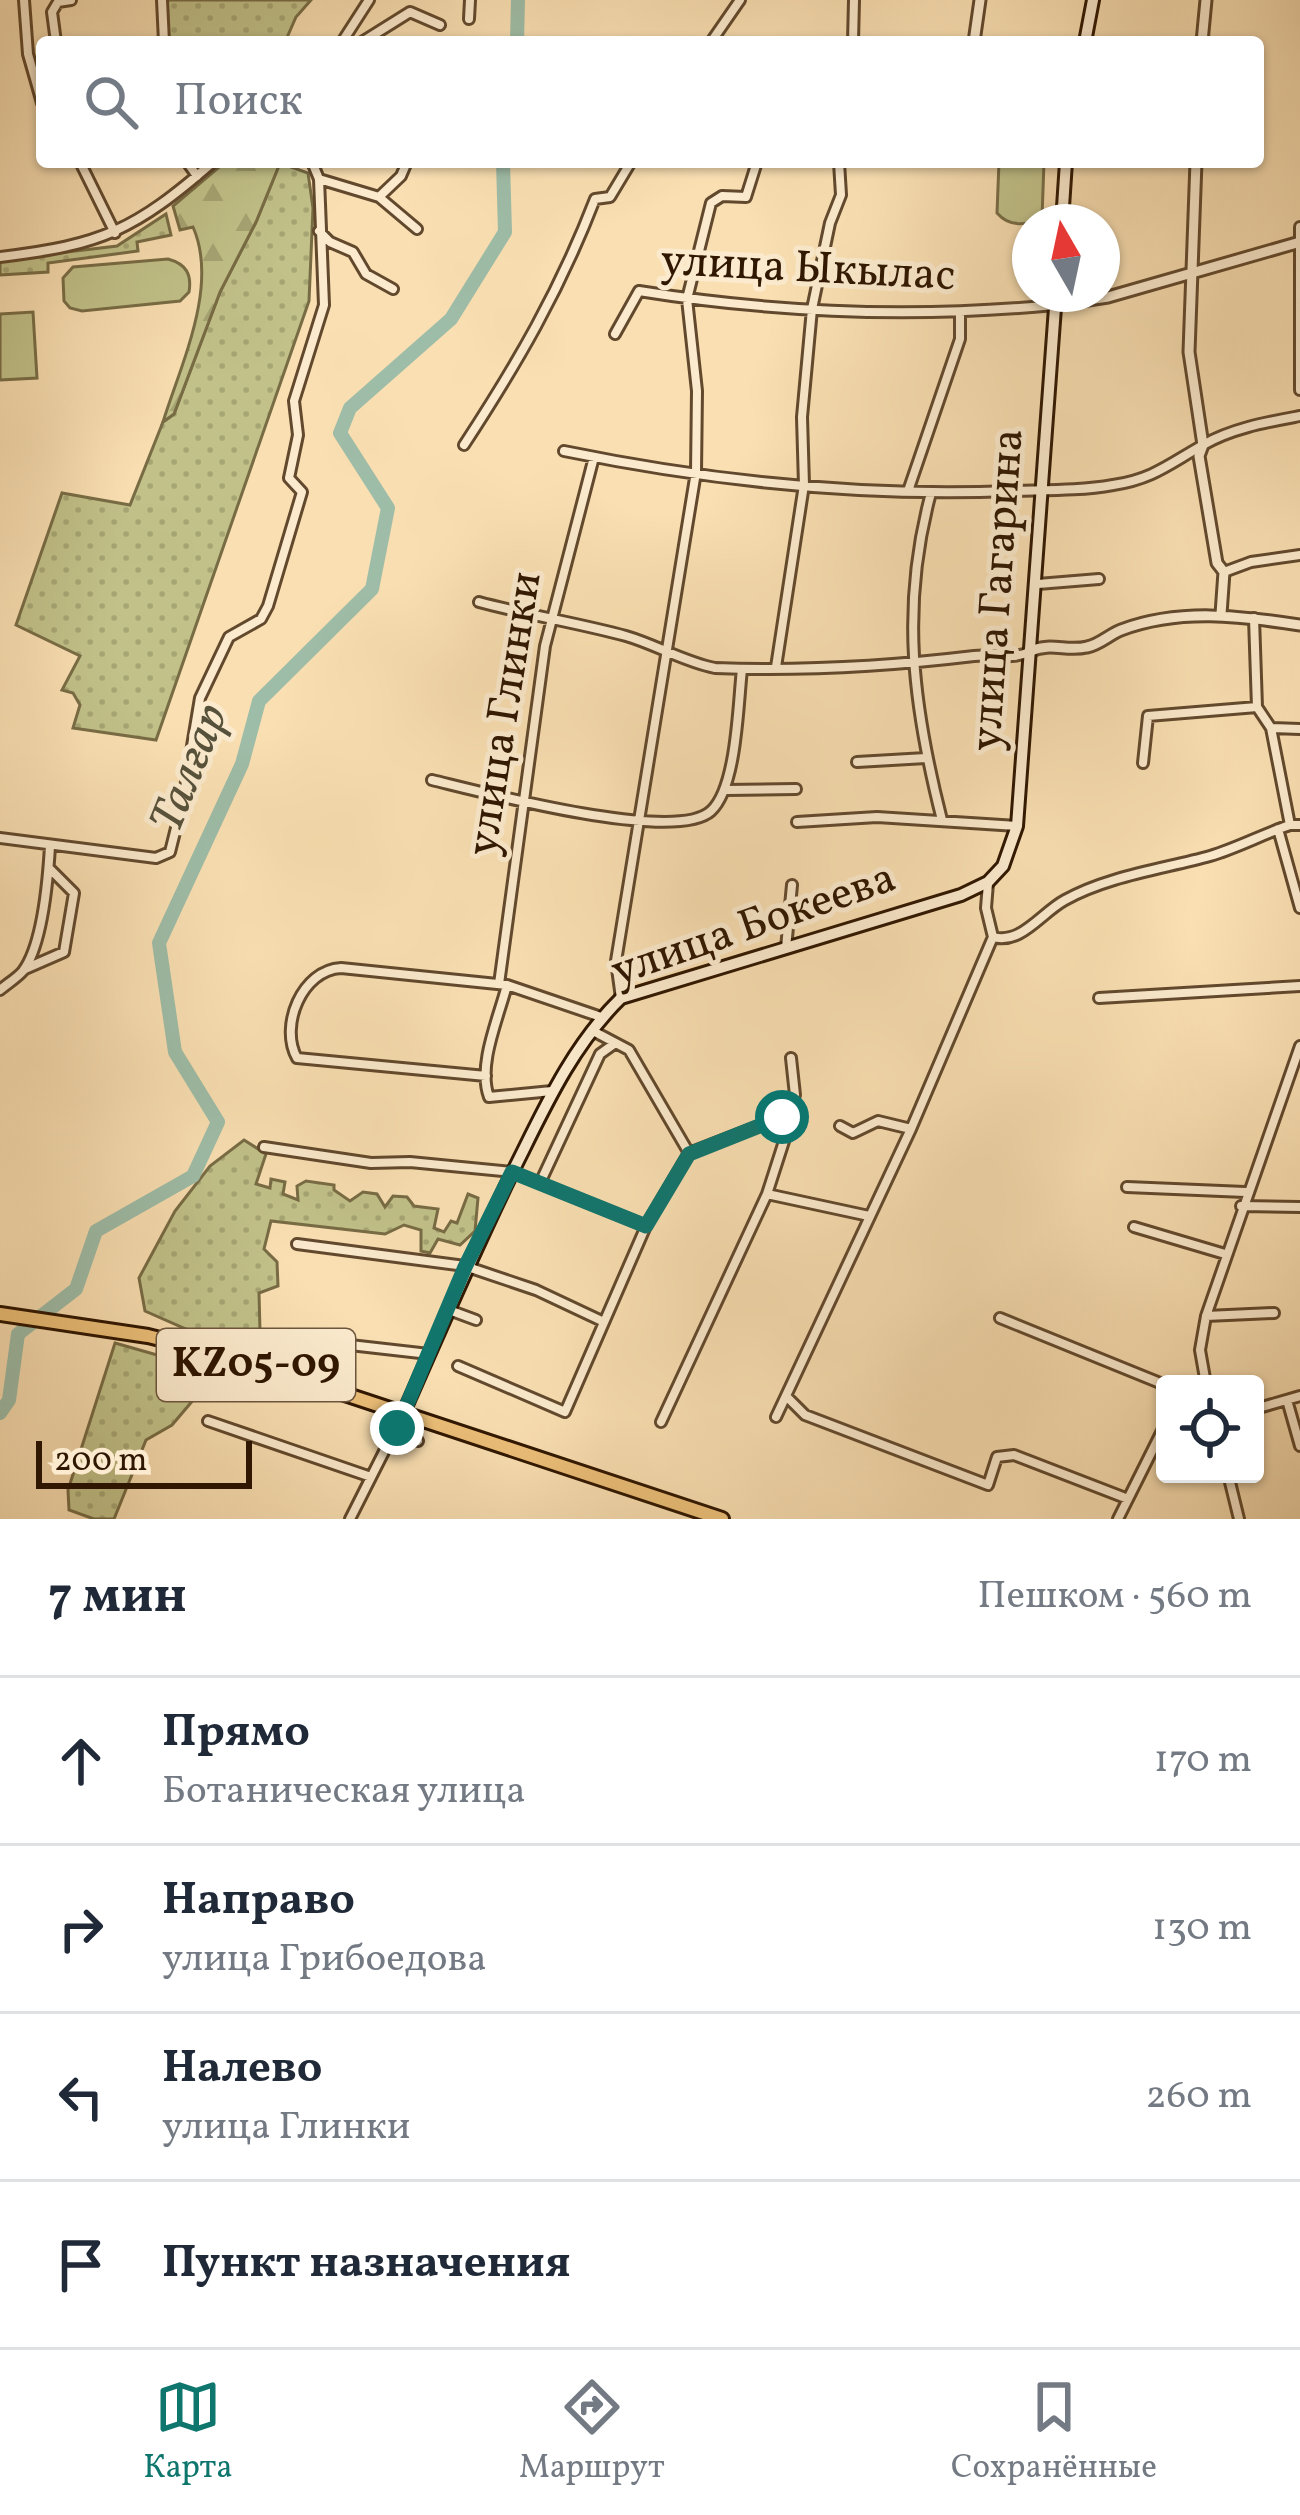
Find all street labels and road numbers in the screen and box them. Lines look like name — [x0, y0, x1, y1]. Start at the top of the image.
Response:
street label: улица Ыкылас — [659, 231, 957, 309]
street label: улица Гагарина — [956, 427, 1042, 753]
street label: улица Глинки — [452, 567, 560, 861]
street label: улица Бокеева — [603, 848, 905, 1004]
road number: KZ05-09 — [157, 1329, 355, 1401]

